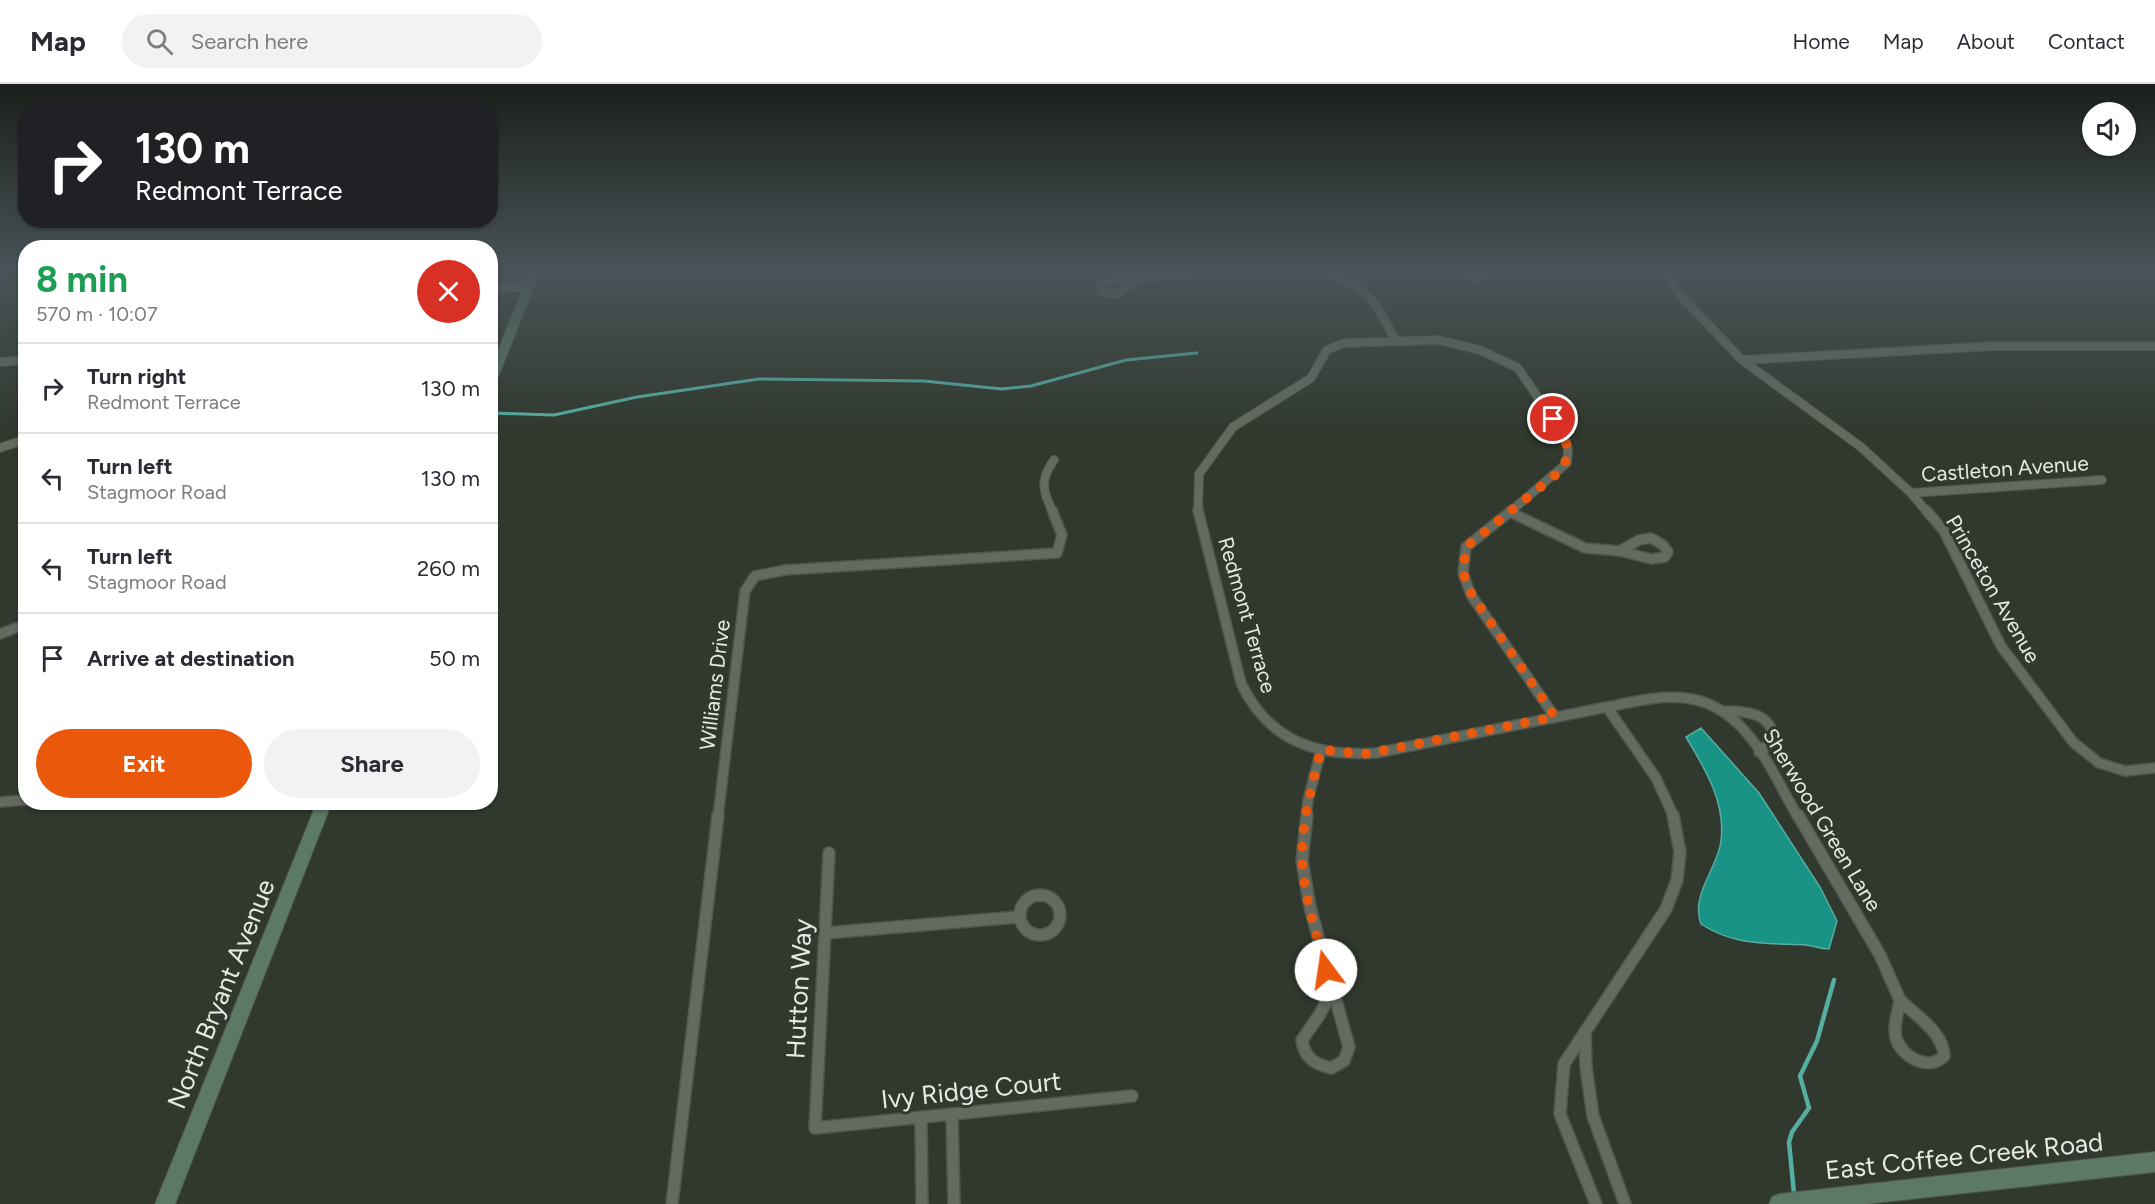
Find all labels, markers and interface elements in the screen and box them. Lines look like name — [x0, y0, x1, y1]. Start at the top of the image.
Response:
search box — [122, 14, 542, 68]
text: Map — [30, 24, 86, 58]
icon: search — [143, 25, 176, 58]
text: Search here — [191, 28, 308, 55]
text: Home — [1793, 29, 1850, 54]
text: Map — [1883, 29, 1924, 54]
text: About — [1957, 29, 2015, 54]
text: Contact — [2048, 29, 2125, 54]
map controls — [2082, 102, 2136, 156]
button: sound — [2082, 102, 2136, 156]
text: 130 m — [135, 123, 250, 174]
icon: right — [36, 126, 114, 204]
text: Redmont Terrace — [135, 174, 342, 207]
text: 8 min — [36, 258, 128, 301]
button: close — [417, 260, 480, 323]
text: 570 m · 10:07 — [36, 302, 158, 326]
text: Turn right — [87, 363, 186, 390]
icon: right — [36, 372, 69, 405]
text: 130 m — [421, 375, 480, 402]
text: Redmont Terrace — [87, 390, 241, 414]
pin — [1527, 393, 1578, 444]
icon: arrive — [1536, 402, 1569, 435]
street label: Castleton Avenue — [1920, 450, 2089, 487]
text: Turn left — [87, 453, 173, 480]
icon: left — [36, 462, 69, 495]
text: 130 m — [421, 465, 480, 492]
text: Stagmoor Road — [87, 480, 227, 504]
street label: Princeton Avenue — [1941, 510, 2046, 667]
street label: Redmont Terrace — [1213, 534, 1282, 696]
text: Turn left — [87, 543, 173, 570]
icon: left — [36, 552, 69, 585]
text: 260 m — [417, 555, 480, 582]
text: Stagmoor Road — [87, 570, 227, 594]
street label: Williams Drive — [694, 618, 735, 752]
icon: arrive — [36, 642, 69, 675]
text: Arrive at destination — [87, 645, 295, 672]
text: 50 m — [429, 645, 480, 672]
street label: Sherwood Green Lane — [1758, 724, 1887, 916]
button: Exit — [36, 729, 252, 798]
button: Share — [264, 729, 480, 798]
street label: North Bryant Avenue — [160, 875, 282, 1113]
street label: Hutton Way — [779, 918, 819, 1060]
position arrow — [1294, 938, 1358, 1002]
street label: Ivy Ridge Court — [879, 1065, 1063, 1115]
street label: East Coffee Creek Road — [1823, 1125, 2105, 1187]

